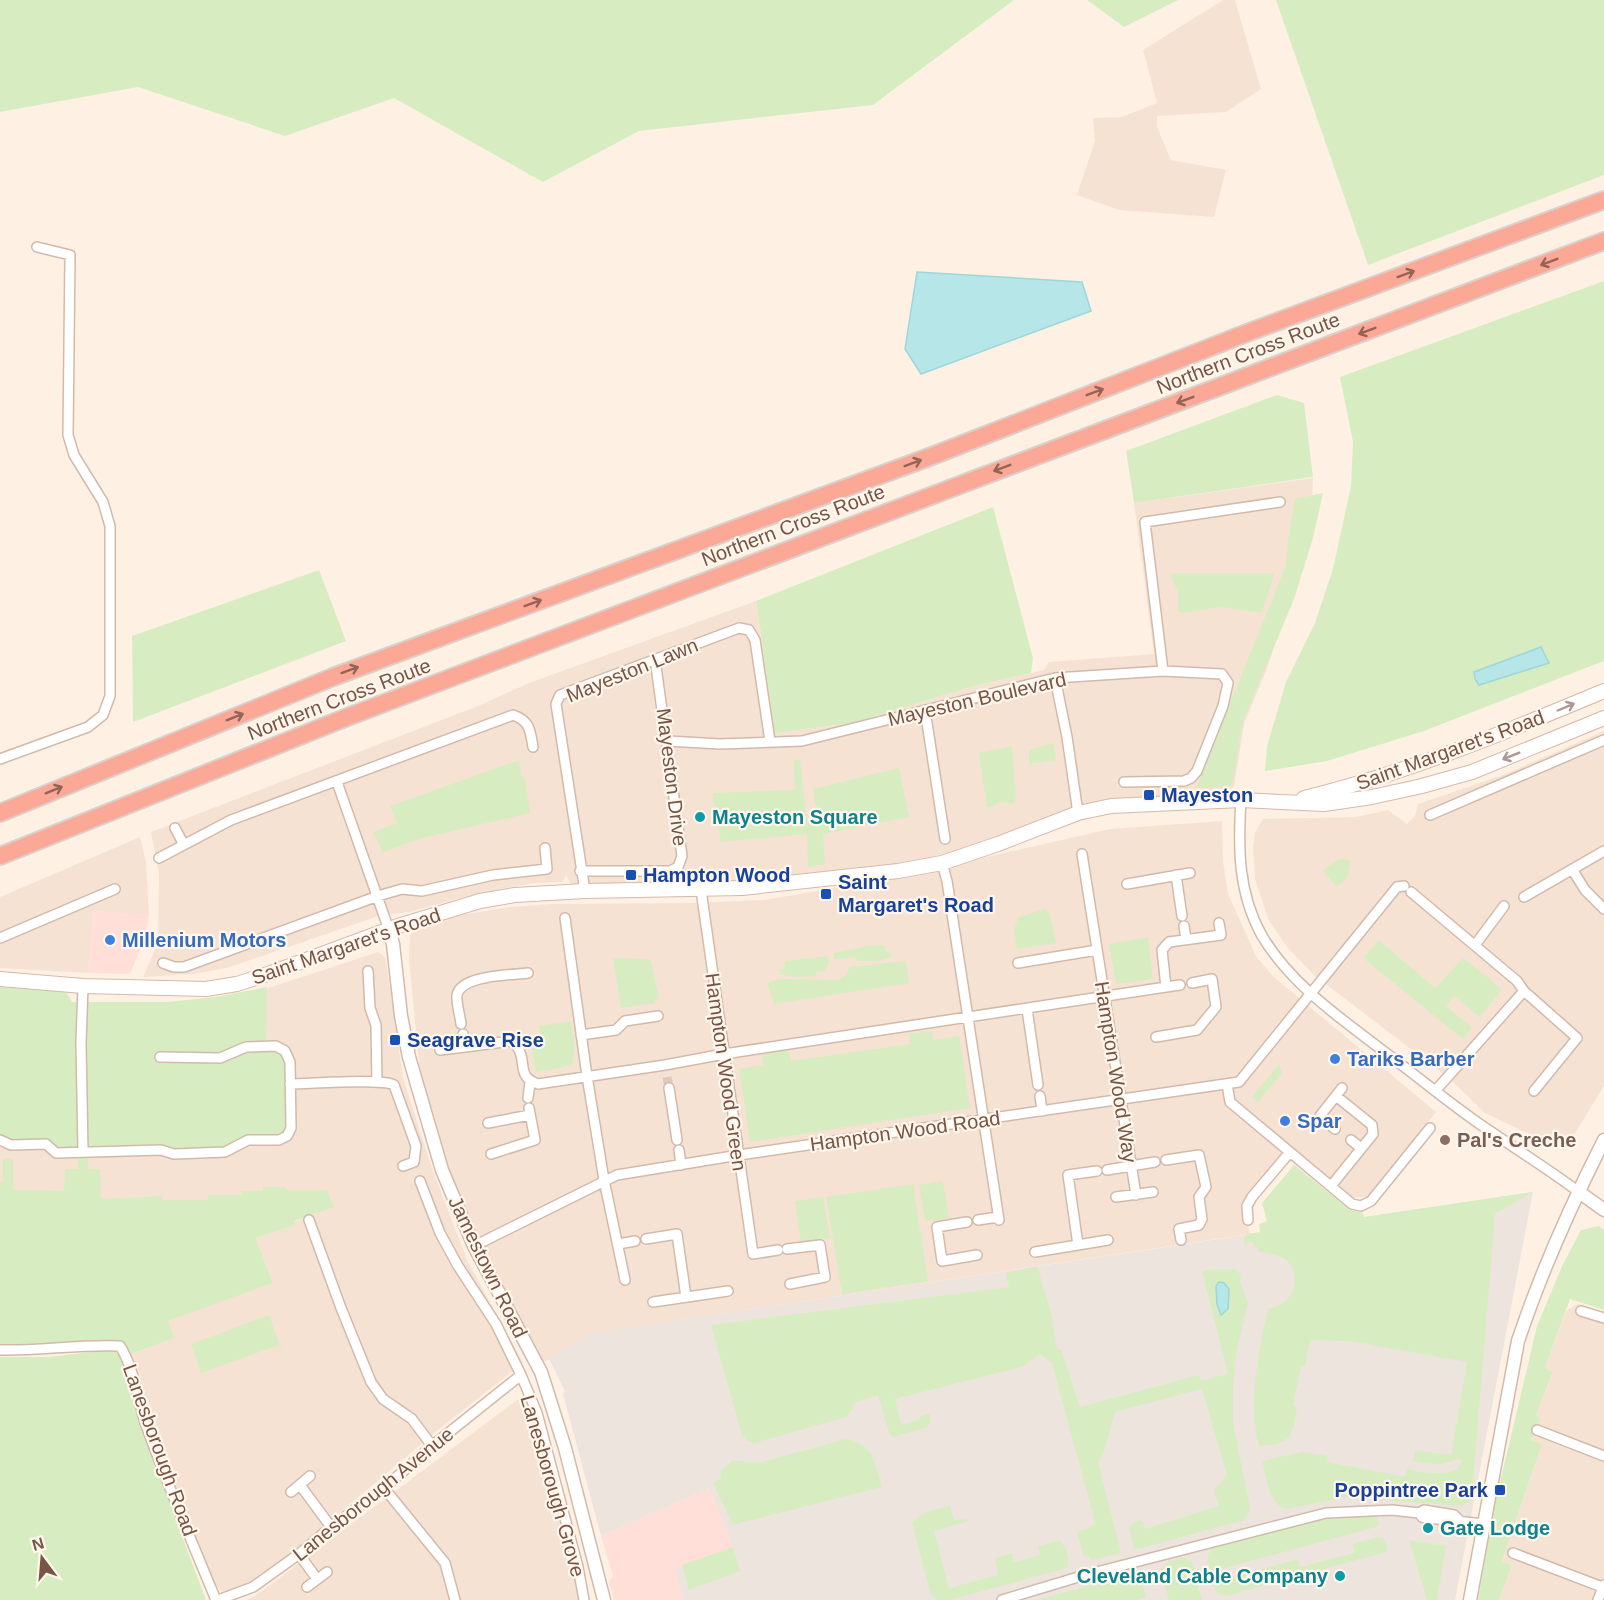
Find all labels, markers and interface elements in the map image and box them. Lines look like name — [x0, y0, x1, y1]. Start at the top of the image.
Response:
one-way arrow — [1540, 257, 1559, 268]
one-way arrow — [1396, 267, 1414, 278]
street label: Northern Cross Route — [1153, 308, 1343, 398]
one-way arrow — [1358, 326, 1377, 337]
one-way arrow — [1085, 386, 1104, 397]
one-way arrow — [1176, 395, 1194, 406]
one-way arrow — [903, 456, 922, 467]
one-way arrow — [993, 464, 1012, 475]
street label: Northern Cross Route — [698, 480, 888, 570]
one-way arrow — [523, 596, 542, 607]
street label: Mayeston Lawn — [563, 634, 701, 706]
street label: Northern Cross Route — [244, 654, 434, 744]
one-way arrow — [340, 664, 359, 675]
street label: Mayeston Boulevard — [886, 668, 1068, 730]
one-way arrow — [1556, 701, 1575, 712]
street label: Saint Margaret's Road — [1353, 706, 1547, 794]
street label: Mayeston Drive — [653, 707, 691, 847]
one-way arrow — [225, 711, 243, 722]
one-way arrow — [1502, 751, 1521, 762]
one-way arrow — [44, 784, 63, 795]
place label: Mayeston — [1161, 784, 1253, 806]
marker: Mayeston — [1142, 788, 1156, 802]
place label: Mayeston Square — [712, 806, 878, 828]
marker: Mayeston Square — [693, 810, 707, 824]
place label: Hampton Wood — [643, 864, 790, 886]
marker: Hampton Wood — [624, 868, 638, 882]
place label: Saint Margaret's Road — [838, 871, 994, 916]
marker: Saint Margaret's Road — [819, 887, 833, 901]
street label: Saint Margaret's Road — [249, 903, 443, 989]
place label: Millenium Motors — [122, 929, 286, 951]
marker: Millenium Motors — [103, 933, 117, 947]
street label: Hampton Wood Green — [701, 972, 751, 1172]
street label: Hampton Wood Way — [1091, 980, 1141, 1164]
place label: Seagrave Rise — [407, 1029, 544, 1051]
marker: Seagrave Rise — [388, 1033, 402, 1047]
place label: Tariks Barber — [1347, 1048, 1475, 1070]
marker: Tariks Barber — [1328, 1052, 1342, 1066]
street label: Hampton Wood Road — [808, 1107, 1002, 1155]
place label: Spar — [1297, 1110, 1342, 1132]
marker: Spar — [1278, 1114, 1292, 1128]
place label: Pal's Creche — [1457, 1129, 1576, 1151]
marker: Pal's Creche — [1438, 1133, 1452, 1147]
street label: Jamestown Road — [444, 1193, 532, 1341]
street label: Lanesborough Road — [119, 1361, 201, 1539]
street label: Lanesborough Grove — [517, 1393, 589, 1579]
street label: Lanesborough Avenue — [288, 1423, 458, 1565]
place label: Poppintree Park — [1335, 1479, 1489, 1501]
marker: Poppintree Park — [1493, 1483, 1507, 1497]
place label: Gate Lodge — [1440, 1517, 1550, 1539]
marker: Gate Lodge — [1421, 1521, 1435, 1535]
north arrow — [12, 1528, 72, 1588]
text: N — [30, 1534, 46, 1554]
place label: Cleveland Cable Company — [1077, 1565, 1329, 1587]
marker: Cleveland Cable Company — [1333, 1569, 1347, 1583]

